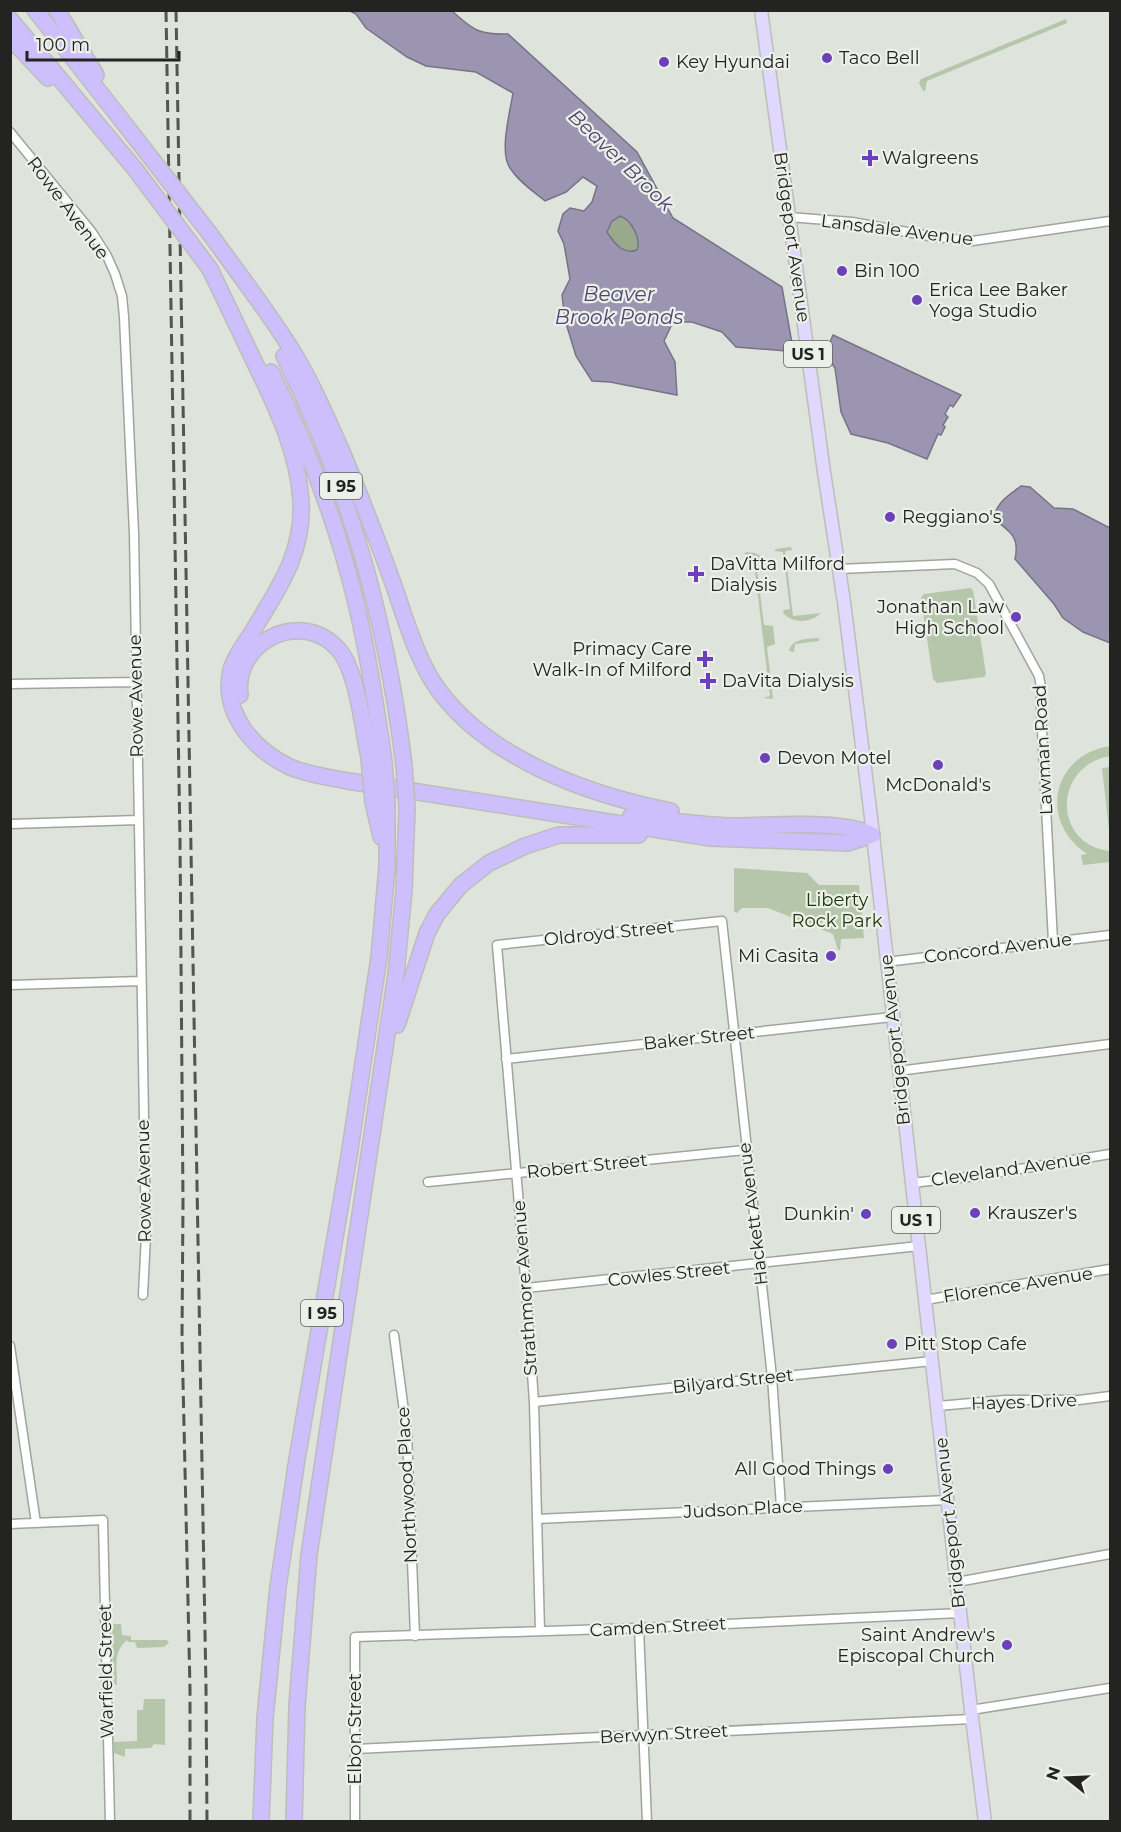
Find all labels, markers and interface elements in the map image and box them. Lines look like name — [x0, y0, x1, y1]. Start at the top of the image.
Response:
scale bar — [27, 24, 178, 62]
text: 100 m — [36, 34, 90, 56]
place label: Taco Bell — [839, 47, 920, 69]
place label: Key Hyundai — [676, 51, 790, 73]
marker: Taco Bell — [820, 51, 834, 65]
marker: Key Hyundai — [657, 55, 671, 69]
water label: Beaver Brook — [564, 104, 679, 217]
place label: Walgreens — [882, 147, 979, 169]
street label: Bridgeport Avenue — [769, 150, 815, 324]
marker: Walgreens — [863, 151, 877, 165]
street label: Rowe Avenue — [22, 152, 114, 264]
street label: Lansdale Avenue — [820, 210, 975, 250]
place label: Bin 100 — [854, 260, 920, 282]
marker: Bin 100 — [835, 264, 849, 278]
place label: Erica Lee Baker Yoga Studio — [929, 279, 1068, 322]
water label: Beaver Brook Ponds — [555, 282, 684, 329]
marker: Erica Lee Baker Yoga Studio — [910, 293, 924, 307]
road number: US 1 — [784, 341, 832, 367]
road number: I 95 — [320, 473, 362, 499]
place label: Reggiano's — [902, 506, 1002, 528]
marker: Reggiano's — [883, 510, 897, 524]
place label: DaVitta Milford Dialysis — [710, 553, 845, 596]
marker: DaVitta Milford Dialysis — [687, 565, 705, 583]
place label: Jonathan Law High School — [876, 596, 1004, 639]
marker: Jonathan Law High School — [1009, 610, 1023, 624]
street label: Rowe Avenue — [124, 634, 148, 758]
place label: Primacy Care Walk-In of Milford — [533, 638, 692, 681]
marker: Primacy Care Walk-In of Milford — [696, 650, 714, 668]
place label: DaVita Dialysis — [722, 670, 854, 692]
marker: DaVita Dialysis — [699, 672, 717, 690]
street label: Lawman Road — [1029, 684, 1057, 816]
place label: Devon Motel — [777, 747, 891, 769]
marker: Devon Motel — [758, 751, 772, 765]
marker: McDonald's — [931, 758, 945, 772]
place label: McDonald's — [885, 774, 991, 796]
park label: Liberty Rock Park — [792, 889, 883, 932]
street label: Oldroyd Street — [543, 915, 675, 951]
street label: Concord Avenue — [923, 928, 1073, 968]
place label: Mi Casita — [738, 945, 819, 967]
marker: Mi Casita — [824, 949, 838, 963]
street label: Bridgeport Avenue — [875, 953, 915, 1127]
street label: Baker Street — [642, 1021, 756, 1055]
street label: Rowe Avenue — [132, 1119, 156, 1243]
street label: Hackett Avenue — [733, 1141, 773, 1287]
street label: Cleveland Avenue — [930, 1147, 1092, 1191]
street label: Robert Street — [526, 1149, 648, 1183]
street label: Strathmore Avenue — [508, 1199, 542, 1376]
place label: Krauszer's — [987, 1202, 1077, 1224]
place label: Dunkin' — [783, 1203, 854, 1225]
marker: Krauszer's — [968, 1206, 982, 1220]
marker: Dunkin' — [859, 1207, 873, 1221]
road number: US 1 — [892, 1207, 940, 1233]
street label: Cowles Street — [607, 1257, 731, 1291]
street label: Florence Avenue — [942, 1262, 1094, 1308]
road number: I 95 — [301, 1300, 343, 1326]
place label: Pitt Stop Cafe — [904, 1333, 1027, 1355]
marker: Pitt Stop Cafe — [885, 1337, 899, 1351]
street label: Bilyard Street — [671, 1364, 795, 1398]
street label: Hayes Drive — [971, 1389, 1077, 1415]
street label: Northwood Place — [392, 1406, 422, 1564]
street label: Bridgeport Avenue — [930, 1436, 970, 1610]
place label: All Good Things — [735, 1458, 876, 1480]
marker: All Good Things — [881, 1462, 895, 1476]
street label: Judson Place — [682, 1495, 803, 1523]
street label: Warfield Street — [94, 1603, 118, 1739]
street label: Camden Street — [589, 1612, 727, 1642]
place label: Saint Andrew's Episcopal Church — [837, 1624, 995, 1667]
marker: Saint Andrew's Episcopal Church — [1000, 1638, 1014, 1652]
street label: Elbon Street — [344, 1673, 366, 1785]
street label: Berwyn Street — [599, 1720, 729, 1748]
north arrow — [1037, 1748, 1097, 1808]
text: N — [1042, 1764, 1064, 1783]

